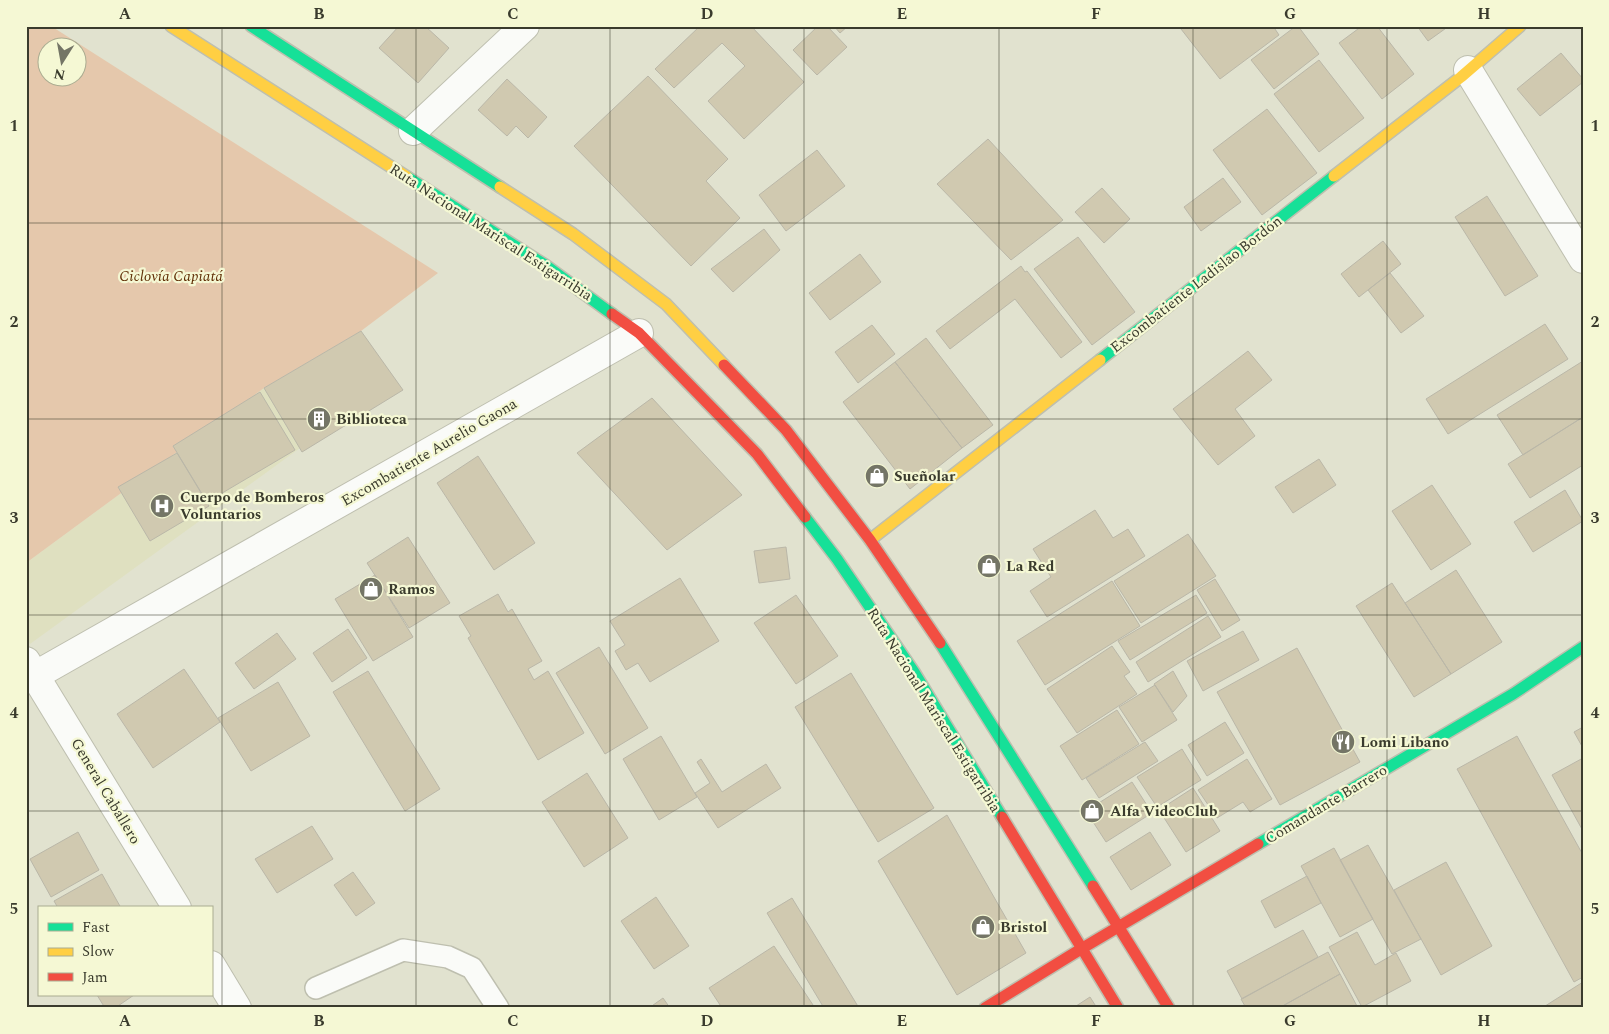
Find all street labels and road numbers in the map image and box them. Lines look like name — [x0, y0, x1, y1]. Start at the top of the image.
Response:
street label: Ruta Nacional Mariscal Estigarribia — [385, 158, 597, 307]
street label: Excombatiente Ladislao Bordón — [1106, 210, 1287, 359]
street label: Excombatiente Aurelio Gaona — [337, 392, 522, 512]
street label: Ruta Nacional Mariscal Estigarribia — [861, 603, 1007, 818]
street label: General Caballero — [65, 734, 146, 849]
street label: Comandante Barrero — [1261, 759, 1392, 850]

